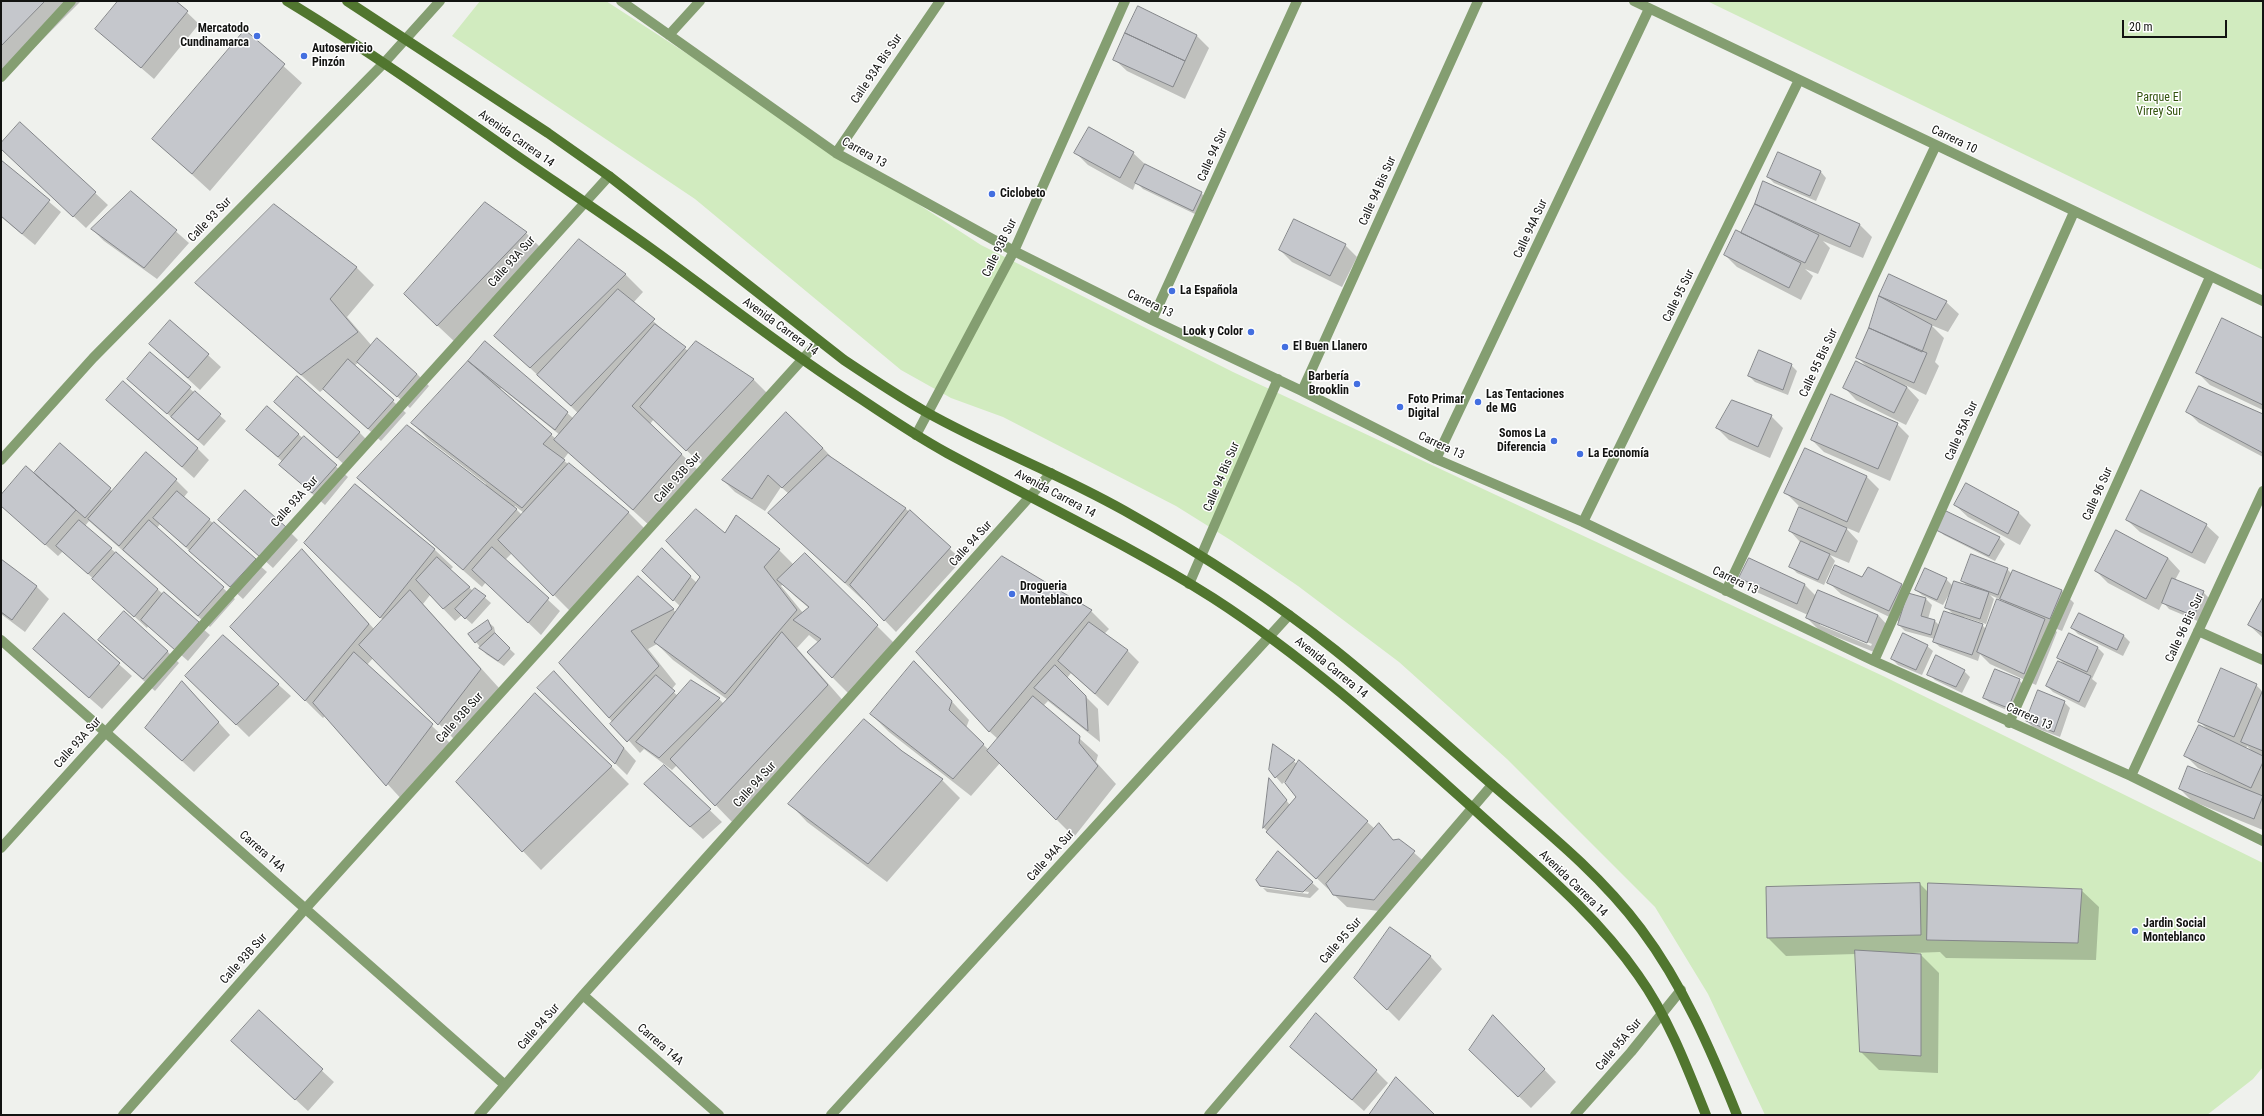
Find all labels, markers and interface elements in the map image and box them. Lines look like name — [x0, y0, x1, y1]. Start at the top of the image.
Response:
scale bar — [2124, 12, 2229, 38]
text: 20 m — [2129, 20, 2153, 34]
place label: Mercatodo Cundinamarca — [180, 22, 249, 50]
marker: Mercatodo Cundinamarca — [252, 31, 262, 41]
street label: Calle 93A Bis Sur — [848, 31, 906, 107]
place label: Autoservicio Pinzón — [312, 42, 373, 70]
marker: Autoservicio Pinzón — [299, 51, 309, 61]
park label: Parque El Virrey Sur — [2136, 91, 2182, 119]
street label: Avenida Carrera 14 — [475, 107, 557, 171]
street label: Carrera 10 — [1929, 123, 1979, 157]
street label: Calle 94 Sur — [1195, 126, 1231, 184]
street label: Carrera 13 — [839, 135, 889, 171]
street label: Calle 94 Bis Sur — [1356, 154, 1400, 228]
place label: Ciclobeto — [1000, 187, 1046, 201]
marker: Ciclobeto — [987, 189, 997, 199]
street label: Calle 93 Sur — [185, 195, 235, 245]
street label: Calle 94A Sur — [1511, 197, 1551, 261]
street label: Calle 93B Sur — [980, 216, 1020, 280]
street label: Calle 93A Sur — [485, 234, 539, 290]
street label: Calle 95 Sur — [1660, 267, 1698, 325]
place label: La Española — [1180, 284, 1238, 298]
marker: La Española — [1167, 286, 1177, 296]
street label: Carrera 13 — [1125, 287, 1175, 321]
street label: Avenida Carrera 14 — [740, 295, 820, 359]
place label: Look y Color — [1183, 325, 1243, 339]
street label: Calle 95 Bis Sur — [1797, 326, 1841, 400]
marker: Look y Color — [1246, 327, 1256, 337]
place label: El Buen Llanero — [1293, 340, 1368, 354]
marker: El Buen Llanero — [1280, 342, 1290, 352]
place label: Barbería Brooklin — [1308, 370, 1349, 398]
marker: Barbería Brooklin — [1352, 379, 1362, 389]
place label: Las Tentaciones de MG — [1486, 388, 1564, 416]
place label: Foto Primar Digital — [1408, 393, 1464, 421]
marker: Las Tentaciones de MG — [1473, 397, 1483, 407]
street label: Calle 95A Sur — [1942, 399, 1982, 463]
marker: Foto Primar Digital — [1395, 402, 1405, 412]
place label: Somos La Diferencia — [1497, 427, 1546, 455]
street label: Carrera 13 — [1416, 429, 1466, 463]
marker: Somos La Diferencia — [1549, 436, 1559, 446]
street label: Calle 94 Bis Sur — [1201, 440, 1243, 514]
place label: La Economía — [1588, 447, 1649, 461]
marker: La Economía — [1575, 449, 1585, 459]
street label: Calle 93B Sur — [651, 450, 705, 506]
street label: Calle 96 Sur — [2080, 465, 2116, 523]
street label: Avenida Carrera 14 — [1012, 467, 1098, 521]
street label: Calle 93A Sur — [268, 474, 322, 530]
street label: Calle 94 Sur — [947, 518, 995, 570]
street label: Carrera 13 — [1710, 564, 1760, 598]
place label: Drogueria Monteblanco — [1020, 580, 1082, 608]
marker: Drogueria Monteblanco — [1007, 589, 1017, 599]
street label: Calle 96 Bis Sur — [2163, 591, 2207, 665]
street label: Avenida Carrera 14 — [1292, 634, 1370, 702]
street label: Calle 93B Sur — [433, 690, 487, 746]
street label: Carrera 13 — [2004, 700, 2054, 734]
street label: Calle 93A Sur — [51, 715, 105, 771]
street label: Calle 94 Sur — [731, 759, 779, 811]
street label: Carrera 14A — [236, 828, 288, 876]
street label: Calle 94A Sur — [1024, 828, 1078, 884]
street label: Avenida Carrera 14 — [1536, 848, 1610, 920]
street label: Calle 95 Sur — [1317, 915, 1365, 967]
place label: Jardin Social Monteblanco — [2143, 917, 2206, 945]
marker: Jardin Social Monteblanco — [2130, 926, 2140, 936]
street label: Calle 93B Sur — [217, 931, 271, 987]
street label: Calle 94 Sur — [515, 1001, 563, 1053]
street label: Calle 95A Sur — [1593, 1016, 1645, 1074]
street label: Carrera 14A — [634, 1021, 686, 1069]

